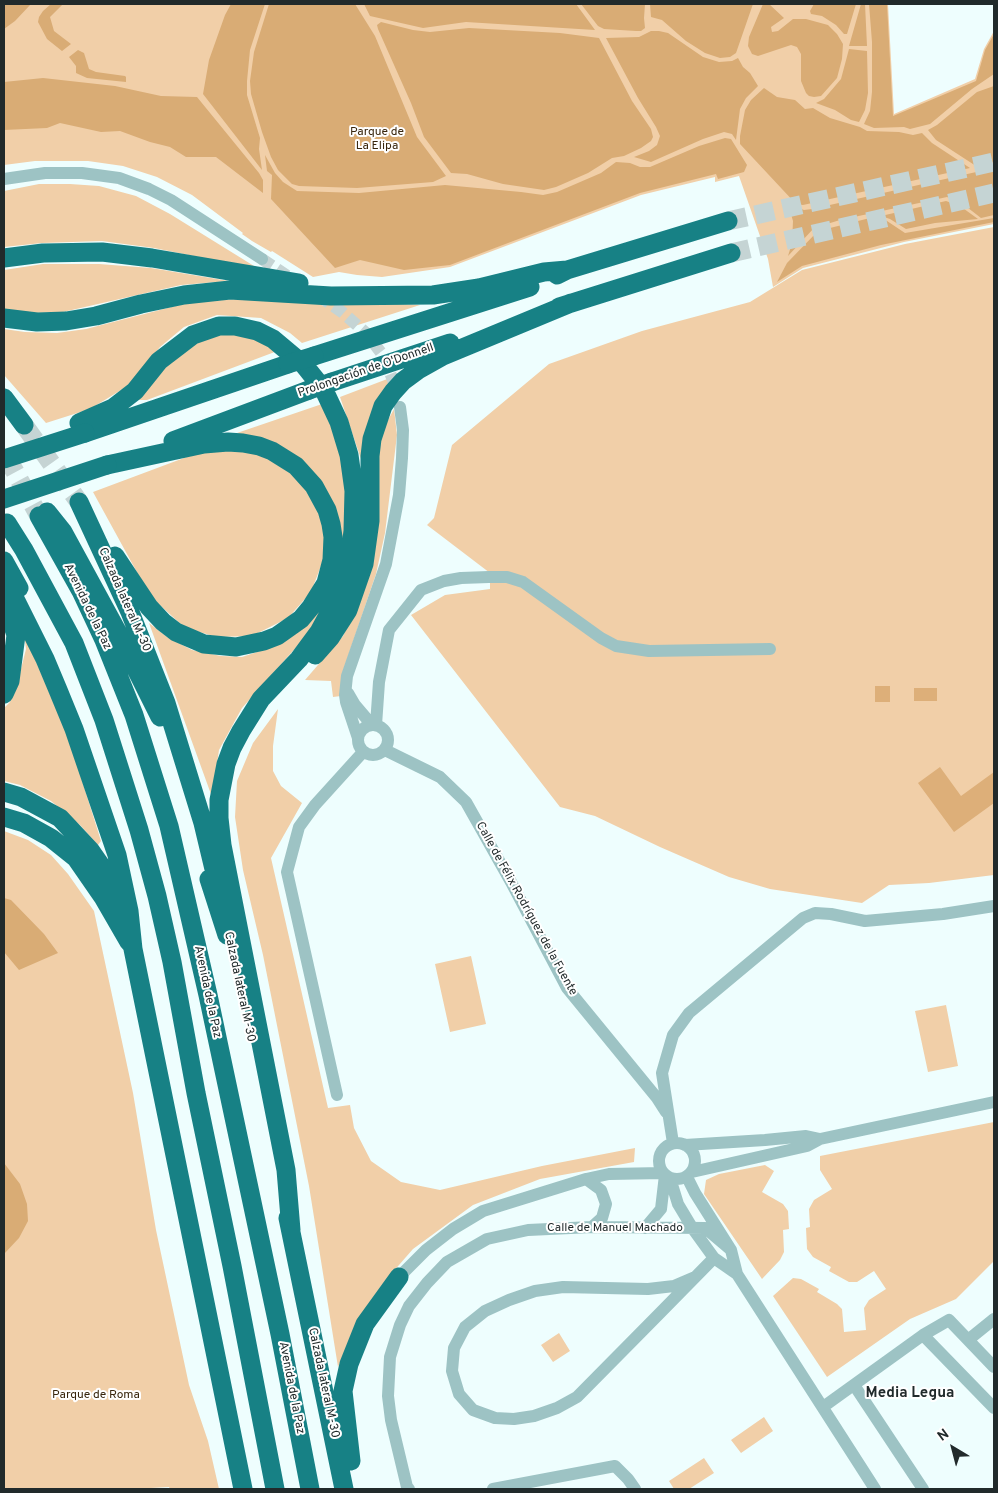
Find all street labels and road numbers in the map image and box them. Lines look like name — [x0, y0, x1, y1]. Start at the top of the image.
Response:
street label: Prolongación de O'Donnell — [296, 341, 436, 401]
street label: Calzada lateral M-30 — [95, 546, 153, 654]
street label: Avenida de la Paz — [60, 562, 114, 652]
street label: Calle de Félix Rodríguez de la Fuente — [472, 820, 580, 998]
street label: Calzada lateral M-30 — [220, 931, 258, 1043]
street label: Avenida de la Paz — [190, 945, 224, 1039]
street label: Calle de Manuel Machado — [547, 1222, 683, 1236]
street label: Calzada lateral M-30 — [304, 1327, 342, 1439]
street label: Avenida de la Paz — [275, 1341, 307, 1435]

